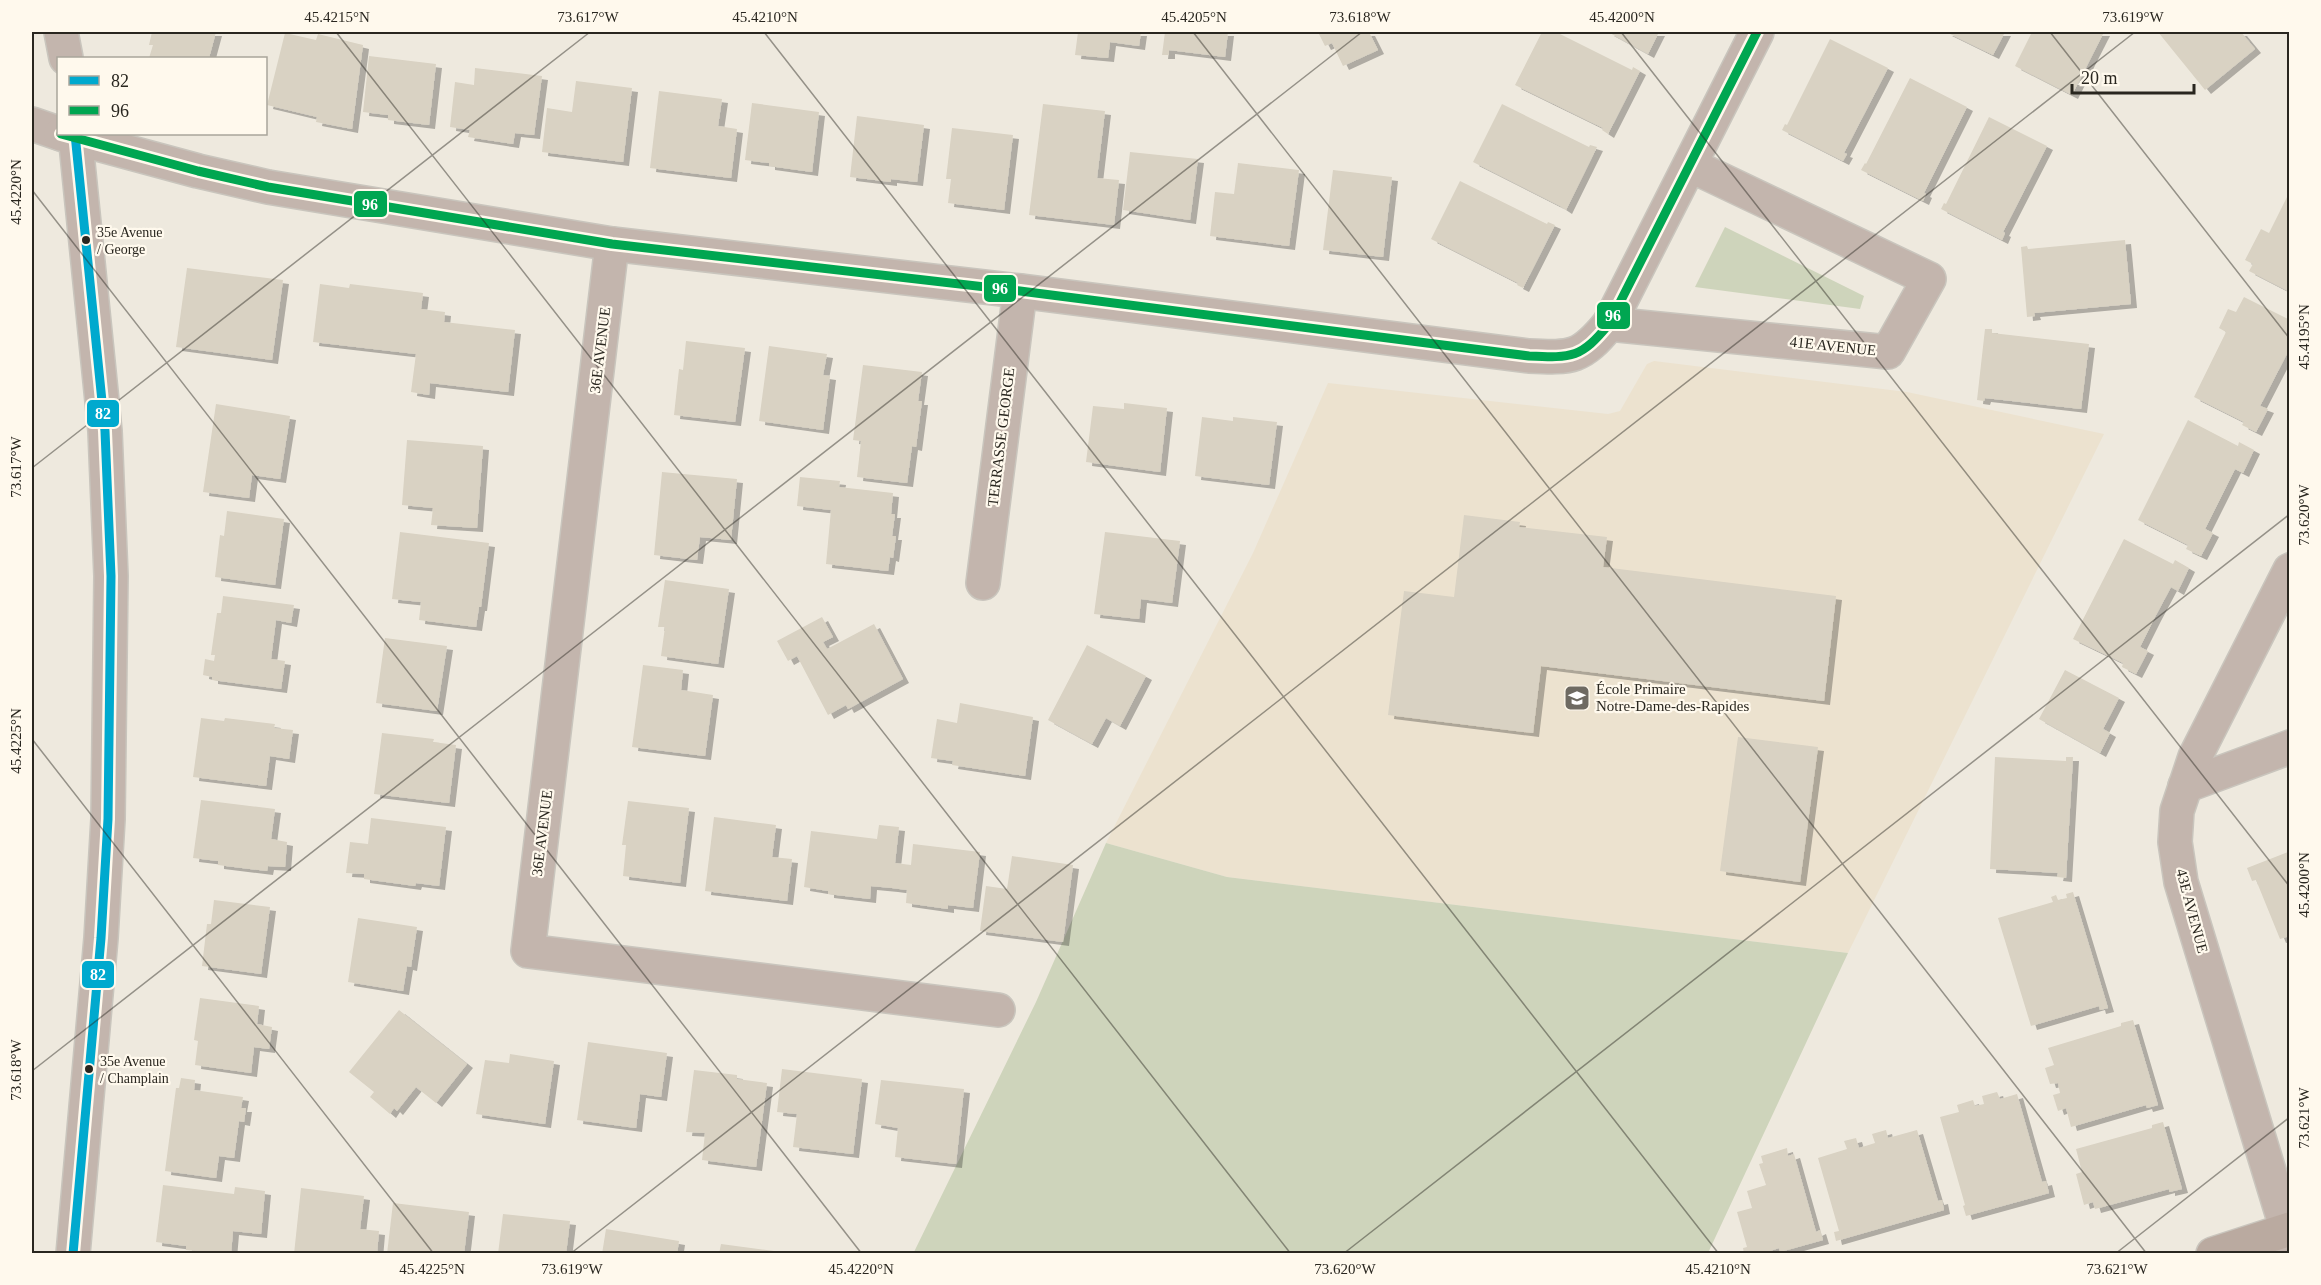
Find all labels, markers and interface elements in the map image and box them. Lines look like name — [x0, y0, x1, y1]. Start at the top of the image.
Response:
text: 45.4215°N — [304, 9, 370, 25]
text: 73.617°W — [557, 9, 620, 25]
text: 45.4210°N — [732, 9, 798, 25]
text: 45.4205°N — [1161, 9, 1227, 25]
text: 73.618°W — [1329, 9, 1392, 25]
text: 45.4200°N — [1589, 9, 1655, 25]
text: 73.619°W — [2102, 9, 2165, 25]
legend — [57, 57, 267, 135]
scale bar — [2072, 57, 2194, 95]
text: 20 m — [2081, 68, 2118, 88]
text: 82 — [111, 71, 129, 91]
text: 96 — [111, 101, 129, 121]
text: 45.4220°N — [8, 159, 24, 225]
line badge: 96 — [353, 190, 388, 218]
text: 96 — [362, 196, 378, 213]
place label: 35e Avenue / George — [97, 225, 162, 257]
marker: 35e Avenue / George — [80, 234, 92, 246]
line badge: 96 — [983, 274, 1017, 303]
text: 96 — [992, 280, 1008, 297]
line badge: 96 — [1596, 301, 1631, 330]
text: 45.4195°N — [2296, 304, 2312, 370]
street label: 36E AVENUE — [587, 306, 613, 394]
text: 96 — [1605, 307, 1621, 324]
street label: 41E AVENUE — [1789, 334, 1877, 358]
street label: TERRASSE GEORGE — [985, 367, 1017, 507]
line badge: 82 — [86, 399, 120, 428]
text: 82 — [95, 405, 111, 422]
text: 73.617°W — [8, 435, 24, 498]
text: 73.620°W — [2296, 483, 2312, 546]
place label: École Primaire Notre-Dame-des-Rapides — [1596, 681, 1749, 714]
school or university icon: École Primaire Notre-Dame-des-Rapides — [1562, 683, 1592, 713]
text: 45.4225°N — [8, 708, 24, 774]
street label: 36E AVENUE — [529, 789, 555, 877]
text: 45.4200°N — [2296, 852, 2312, 918]
street label: 43E AVENUE — [2173, 867, 2211, 955]
line badge: 82 — [81, 960, 115, 989]
text: 82 — [90, 966, 106, 983]
text: 73.618°W — [8, 1038, 24, 1101]
place label: 35e Avenue / Champlain — [100, 1054, 169, 1086]
marker: 35e Avenue / Champlain — [83, 1063, 95, 1075]
text: 73.621°W — [2296, 1086, 2312, 1149]
text: 45.4225°N — [399, 1261, 465, 1277]
text: 73.619°W — [541, 1261, 604, 1277]
text: 45.4220°N — [828, 1261, 894, 1277]
text: 73.620°W — [1314, 1261, 1377, 1277]
text: 45.4210°N — [1685, 1261, 1751, 1277]
text: 73.621°W — [2086, 1261, 2149, 1277]

